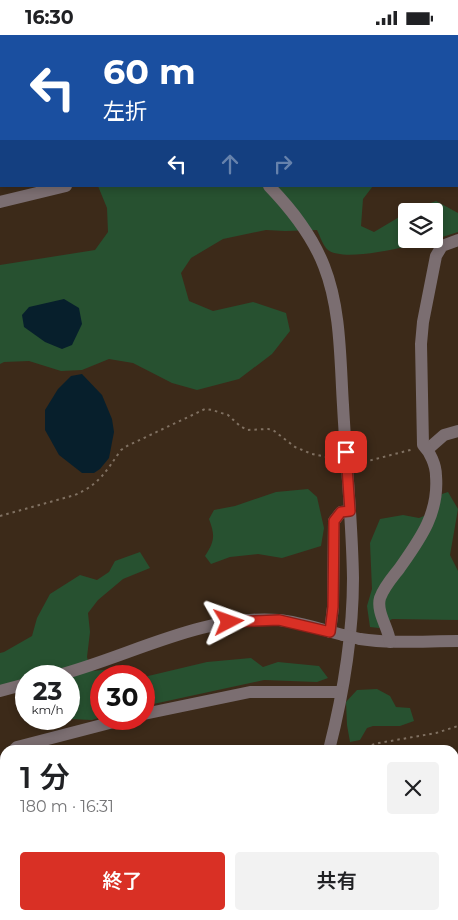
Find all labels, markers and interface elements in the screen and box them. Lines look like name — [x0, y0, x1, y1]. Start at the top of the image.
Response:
text: 16:30 — [25, 6, 74, 29]
text: 60 m — [103, 50, 196, 93]
icon: left — [20, 55, 85, 120]
text: 左折 — [103, 98, 147, 125]
icon: left — [163, 150, 191, 178]
icon: ahead — [216, 150, 244, 178]
icon: right — [269, 150, 297, 178]
map controls — [398, 203, 443, 248]
button: layers — [398, 203, 443, 248]
pin — [325, 431, 367, 473]
icon: arrive — [332, 438, 360, 466]
position arrow — [202, 595, 254, 647]
speed limit sign: 30 — [90, 665, 155, 730]
text: 23 — [33, 676, 62, 706]
text: km/h — [31, 702, 64, 717]
text: 1 分 — [20, 759, 70, 796]
button: close — [387, 762, 439, 814]
text: 180 m · 16:31 — [20, 797, 114, 816]
button: 終了 — [20, 852, 225, 910]
button: 共有 — [235, 852, 439, 910]

